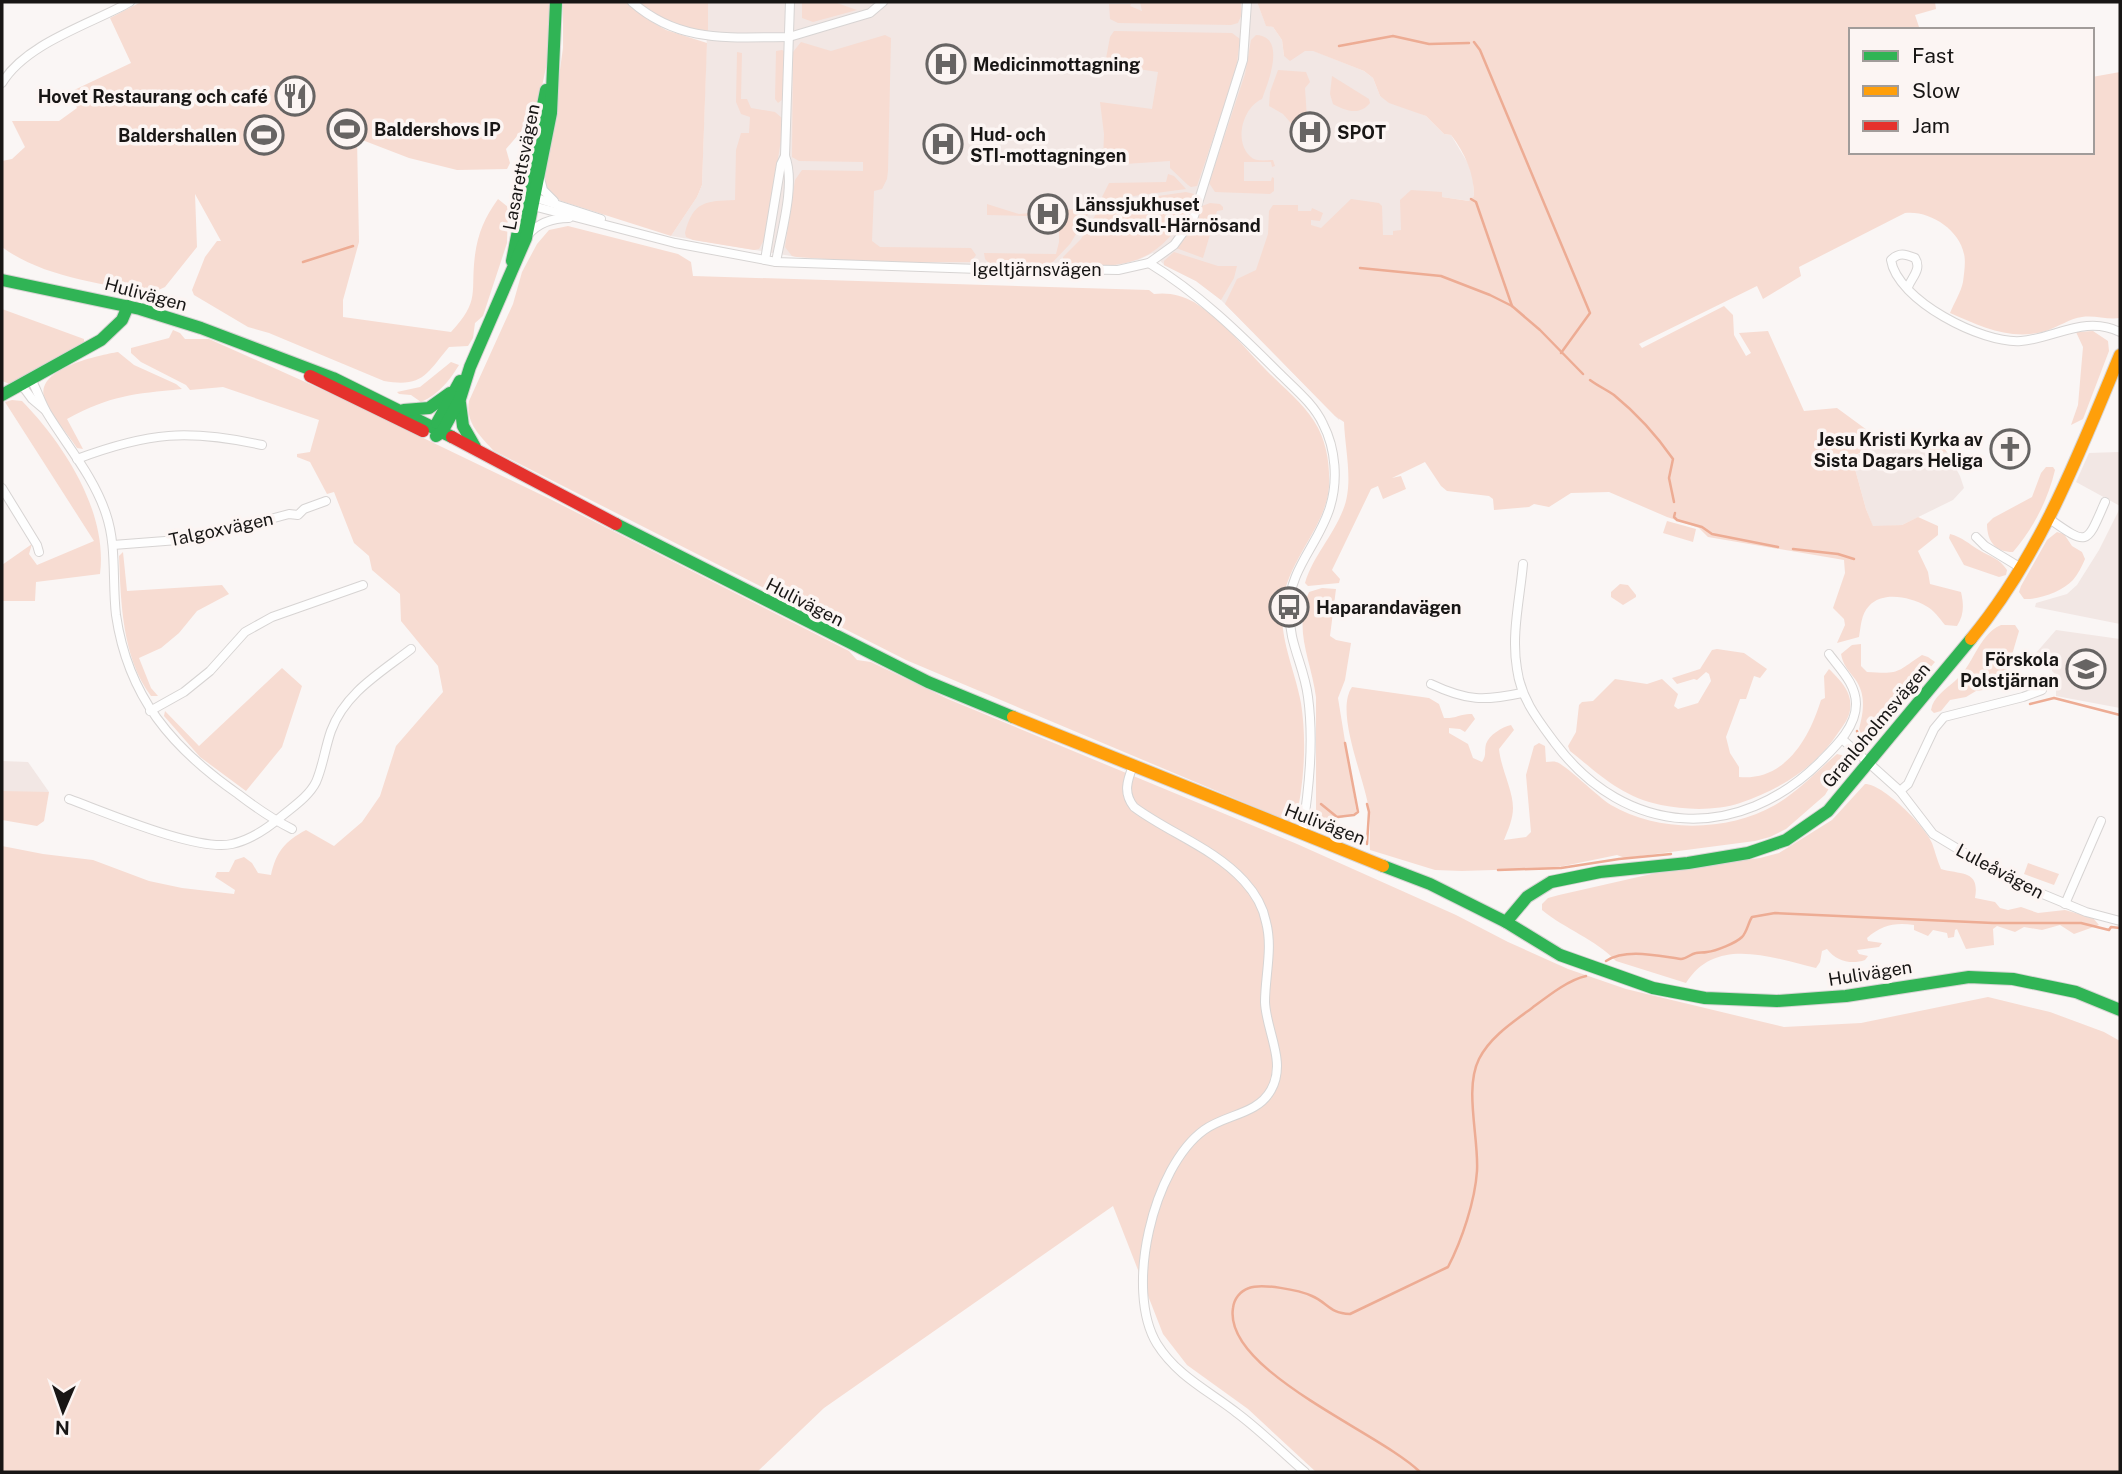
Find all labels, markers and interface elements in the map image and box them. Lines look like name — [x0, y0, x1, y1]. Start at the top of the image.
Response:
legend — [1849, 28, 2094, 154]
hospital icon: Medicinmottagning — [925, 43, 967, 85]
text: Fast — [1912, 43, 1954, 68]
place label: Medicinmottagning — [973, 54, 1140, 75]
restaurant icon: Hovet Restaurang och café — [274, 75, 316, 117]
text: Slow — [1912, 78, 1960, 103]
place label: Hovet Restaurang och café — [38, 86, 268, 107]
street label: Lasarettsvägen — [498, 102, 544, 232]
sports icon: Baldershovs IP — [326, 108, 368, 150]
hospital icon: SPOT — [1289, 111, 1331, 153]
text: Jam — [1912, 113, 1950, 138]
sports icon: Baldershallen — [243, 114, 285, 156]
place label: Baldershovs IP — [374, 119, 501, 140]
place label: SPOT — [1337, 122, 1386, 143]
hospital icon: Hud- och STI-mottagningen — [922, 123, 964, 165]
place label: Hud- och STI-mottagningen — [970, 124, 1127, 166]
place label: Baldershallen — [118, 125, 237, 146]
hospital icon: Länssjukhuset Sundsvall-Härnösand — [1027, 193, 1069, 235]
place label: Länssjukhuset Sundsvall-Härnösand — [1075, 194, 1261, 236]
street label: Igeltjärnsvägen — [972, 259, 1102, 280]
street label: Hulivägen — [102, 273, 190, 315]
church icon: Jesu Kristi Kyrka av Sista Dagars Heliga — [1989, 428, 2031, 470]
place label: Jesu Kristi Kyrka av Sista Dagars Heliga — [1814, 429, 1984, 471]
street label: Talgoxvägen — [167, 508, 275, 550]
street label: Hulivägen — [763, 573, 847, 631]
bus stop icon: Haparandavägen — [1268, 586, 1310, 628]
place label: Haparandavägen — [1316, 597, 1461, 618]
school or university icon: Förskola Polstjärnan — [2065, 648, 2107, 690]
place label: Förskola Polstjärnan — [1960, 649, 2059, 691]
street label: Granloholmsvägen — [1818, 658, 1934, 792]
street label: Hulivägen — [1282, 799, 1368, 849]
street label: Luleåvägen — [1953, 839, 2047, 903]
street label: Hulivägen — [1827, 956, 1913, 990]
north arrow — [28, 1376, 98, 1446]
text: N — [55, 1417, 70, 1439]

